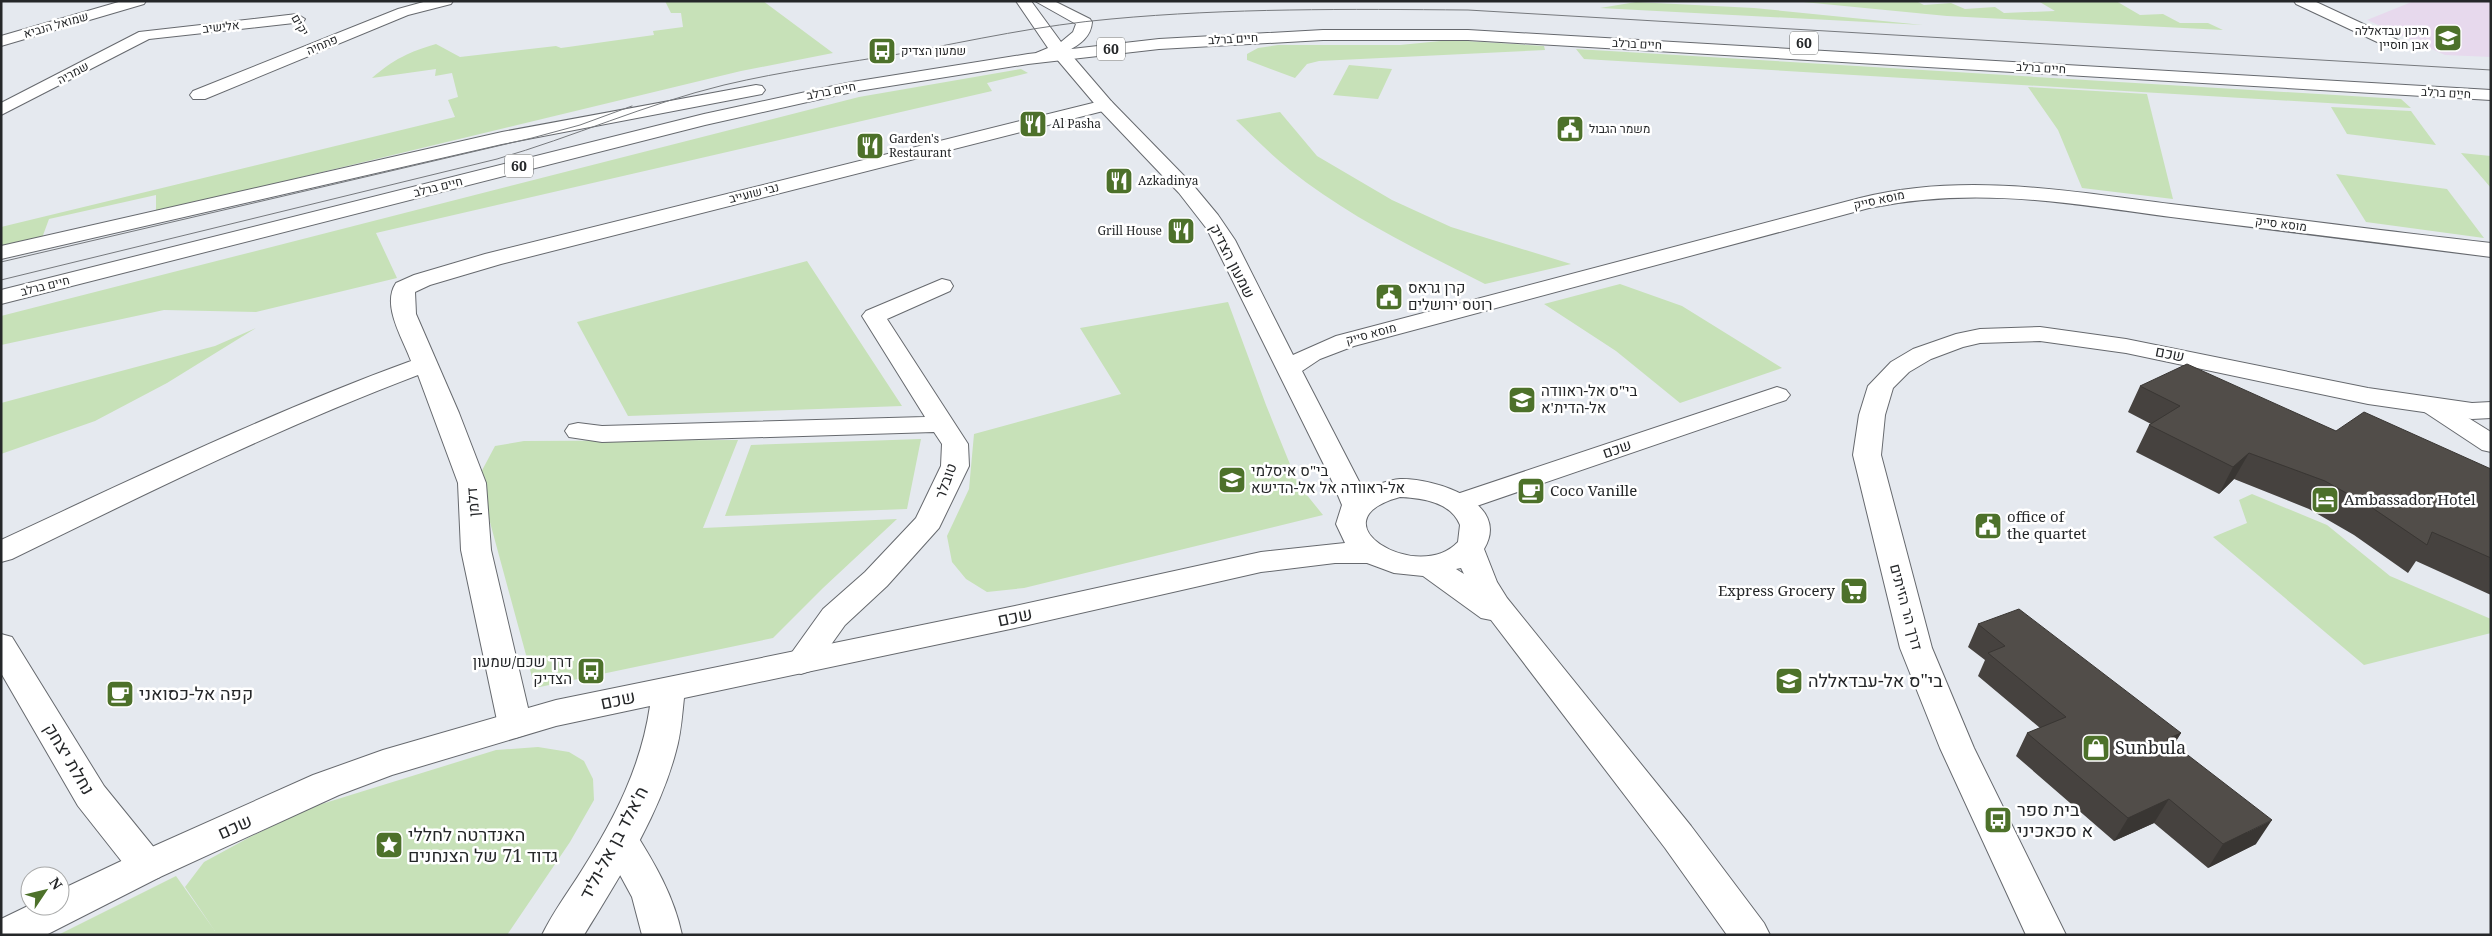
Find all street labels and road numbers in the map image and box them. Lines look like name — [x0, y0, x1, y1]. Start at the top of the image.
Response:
street label: שמואל הנביא — [21, 7, 90, 42]
street label: יקים — [288, 11, 313, 39]
street label: אלישיב — [202, 16, 241, 37]
street label: חיים ברלב — [1208, 29, 1258, 48]
street label: פתחיה — [303, 30, 340, 59]
road number: 60 — [1790, 32, 1818, 54]
street label: חיים ברלב — [1612, 34, 1662, 53]
road number: 60 — [1097, 38, 1125, 61]
street label: שמריה — [54, 57, 92, 88]
street label: חיים ברלב — [2016, 58, 2066, 77]
street label: חיים ברלב — [805, 77, 857, 104]
street label: חיים ברלב — [2421, 83, 2471, 102]
road number: 60 — [505, 154, 533, 178]
street label: חיים ברלב — [412, 172, 464, 201]
street label: נבי שועייב — [727, 178, 781, 207]
street label: מוסא סייק — [1852, 186, 1906, 213]
street label: מוסא סייק — [2254, 212, 2308, 235]
street label: שמעון הצדיק — [1205, 220, 1260, 301]
street label: חיים ברלב — [19, 271, 71, 300]
street label: מוסא סייק — [1344, 319, 1398, 348]
street label: שכם — [2154, 340, 2187, 366]
street label: שכם — [1599, 434, 1634, 462]
street label: טובלר — [929, 460, 961, 501]
street label: דלמן — [461, 486, 483, 518]
street label: דרך הר הזיתים — [1886, 561, 1928, 652]
street label: שכם — [995, 601, 1035, 631]
street label: שכם — [598, 684, 638, 714]
street label: נחלת יצחק — [39, 718, 101, 799]
street label: ח'אלד בן אל-וליד — [573, 782, 653, 903]
street label: שכם — [214, 808, 256, 844]

